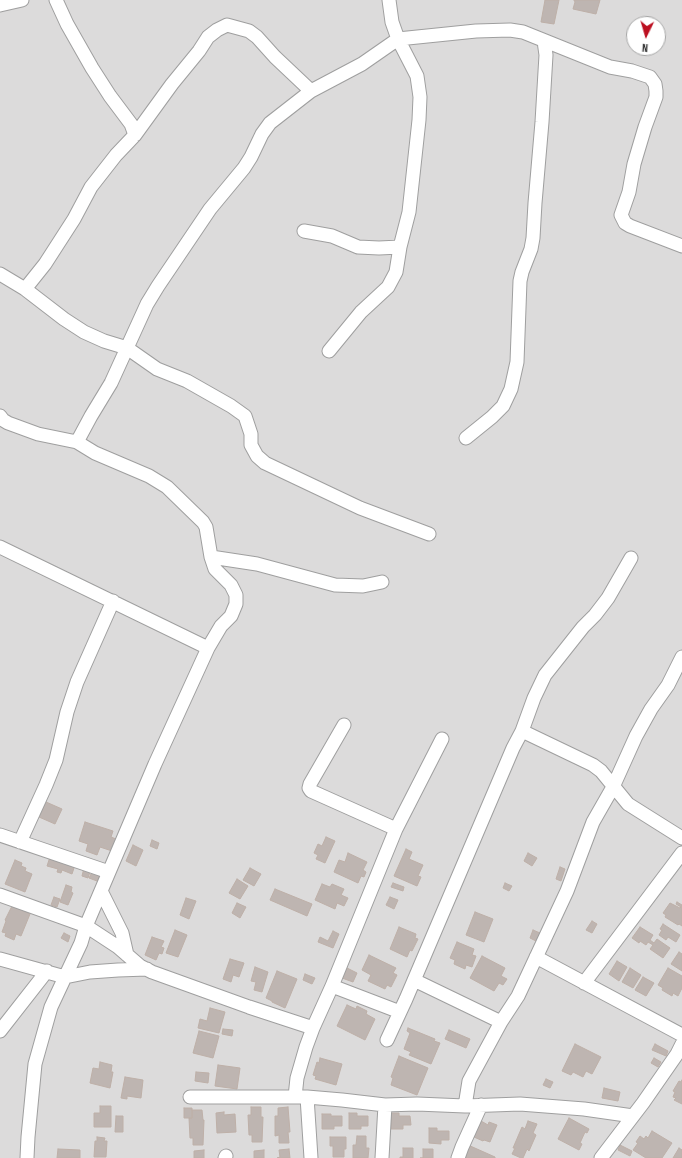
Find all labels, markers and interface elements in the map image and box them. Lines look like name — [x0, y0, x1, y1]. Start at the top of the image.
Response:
north arrow — [626, 16, 666, 56]
text: N — [642, 41, 648, 54]

